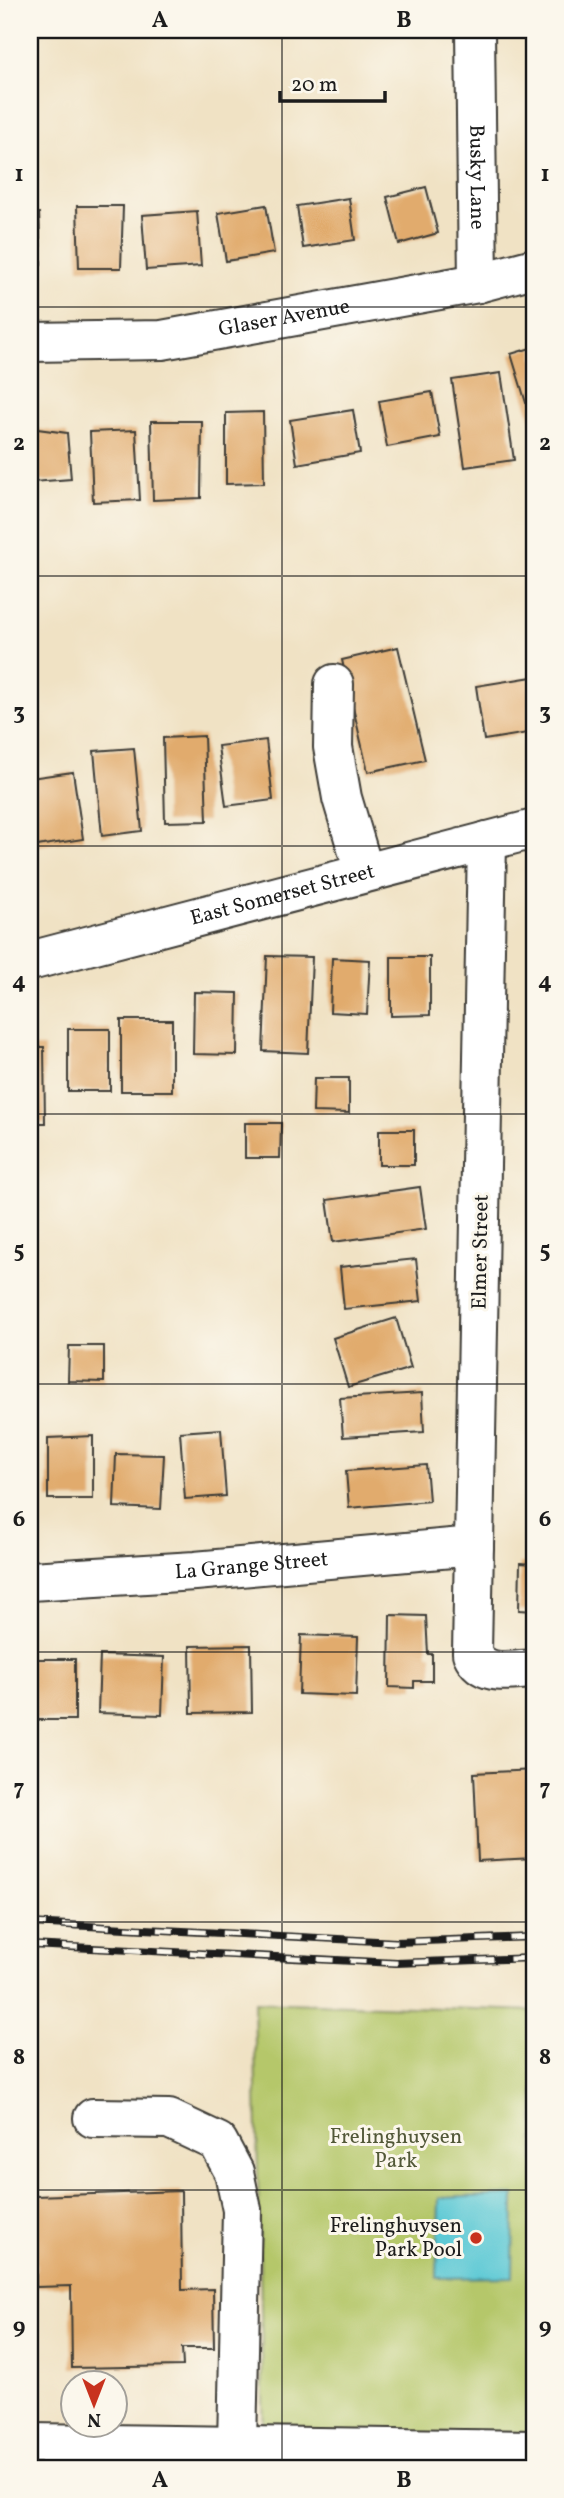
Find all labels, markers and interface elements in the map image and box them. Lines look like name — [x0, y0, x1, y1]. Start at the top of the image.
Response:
text: A — [152, 5, 168, 37]
text: B — [396, 5, 412, 37]
scale bar — [280, 60, 386, 104]
text: 20 m — [291, 71, 337, 100]
street label: Busky Lane — [462, 124, 492, 230]
text: 1 — [14, 159, 24, 191]
text: 1 — [540, 159, 550, 191]
street label: Glaser Avenue — [216, 292, 352, 344]
text: 2 — [13, 428, 25, 460]
text: 2 — [539, 428, 551, 460]
text: 3 — [13, 697, 25, 729]
text: 3 — [539, 697, 551, 729]
street label: East Somerset Street — [187, 857, 378, 933]
text: 4 — [12, 966, 26, 998]
text: 4 — [538, 966, 552, 998]
street label: Elmer Street — [465, 1194, 497, 1310]
text: 5 — [13, 1235, 25, 1267]
text: 5 — [539, 1235, 551, 1267]
text: 6 — [13, 1504, 25, 1536]
text: 6 — [539, 1504, 551, 1536]
street label: La Grange Street — [174, 1545, 329, 1587]
text: 7 — [14, 1773, 25, 1805]
text: 7 — [540, 1773, 551, 1805]
text: 8 — [13, 2042, 25, 2074]
text: 8 — [539, 2042, 551, 2074]
park label: Frelinghuysen Park — [330, 2123, 462, 2176]
place label: Frelinghuysen Park Pool — [330, 2212, 462, 2265]
marker: Frelinghuysen Park Pool — [468, 2230, 484, 2246]
text: 9 — [13, 2311, 25, 2343]
text: 9 — [539, 2311, 551, 2343]
north arrow — [60, 2368, 130, 2438]
text: N — [87, 2406, 101, 2432]
text: A — [152, 2465, 168, 2497]
text: B — [396, 2465, 412, 2497]

